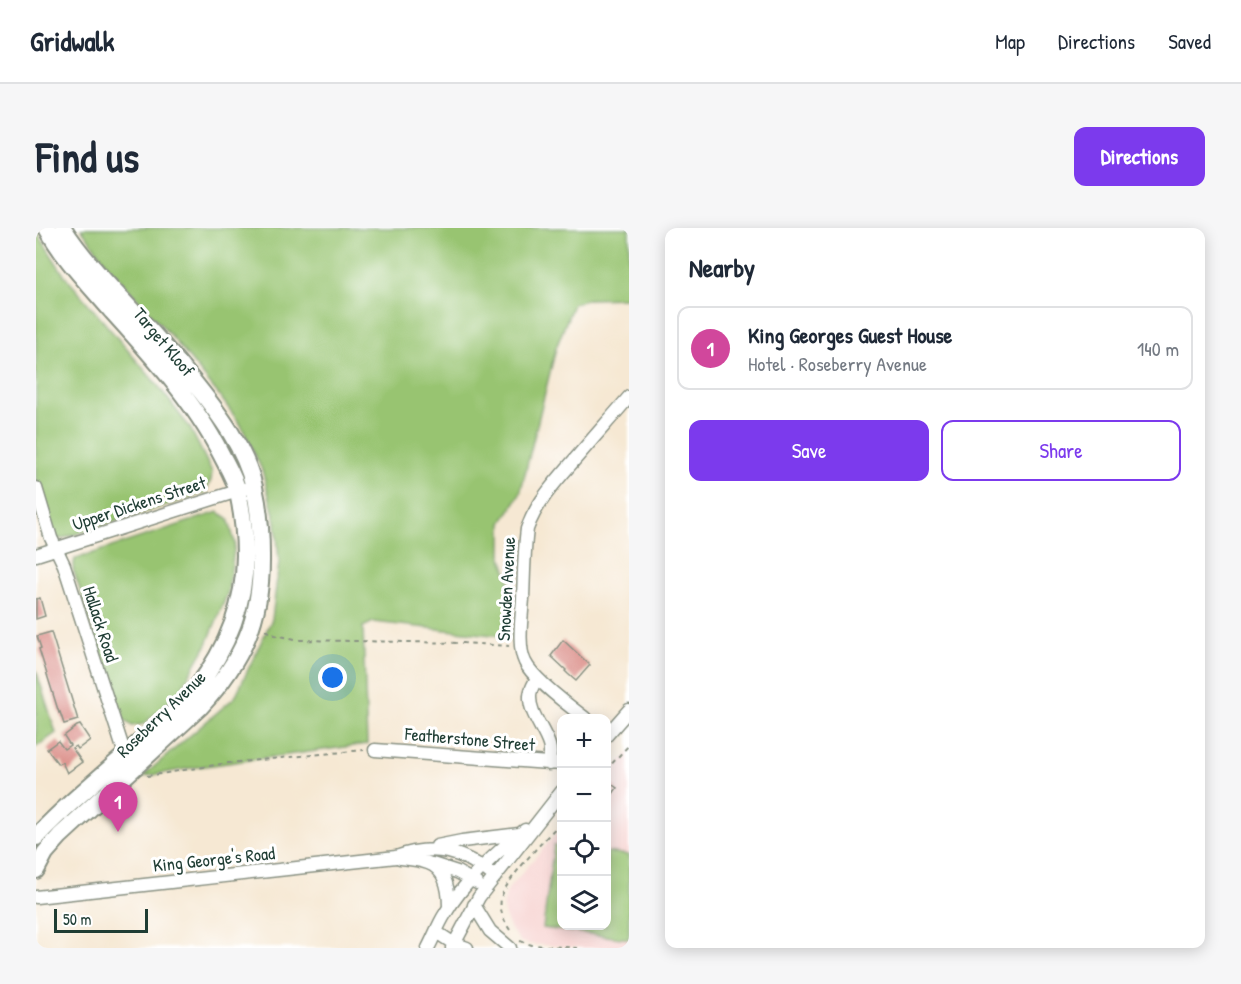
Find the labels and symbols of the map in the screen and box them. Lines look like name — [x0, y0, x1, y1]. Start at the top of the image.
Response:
street label: Target Kloof — [128, 302, 201, 382]
street label: Upper Dickens Street — [69, 469, 210, 536]
street label: Snowden Avenue — [491, 536, 521, 642]
street label: Hallack Road — [77, 583, 125, 665]
your location — [318, 663, 347, 692]
street label: Roseberry Avenue — [111, 665, 211, 763]
street label: Featherstone Street — [403, 721, 537, 757]
pin: 1 — [98, 782, 137, 832]
street label: King George's Road — [152, 840, 276, 878]
scale bar — [54, 906, 148, 934]

